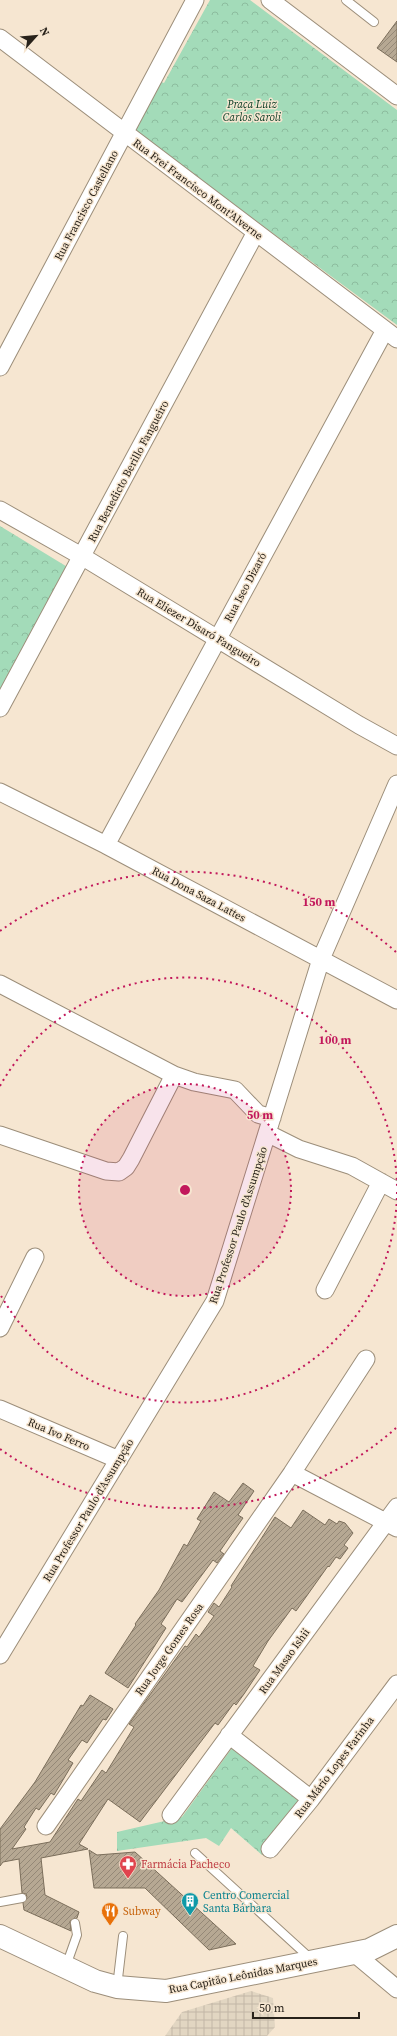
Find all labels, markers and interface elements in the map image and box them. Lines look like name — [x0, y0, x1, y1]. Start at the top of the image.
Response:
north arrow — [16, 16, 56, 56]
text: N — [36, 25, 53, 39]
park label: Praça Luiz Carlos Saroli — [223, 97, 282, 125]
street label: Rua Frei Francisco Mont'Alverne — [130, 135, 266, 244]
street label: Rua Francisco Castellano — [51, 147, 122, 263]
street label: Rua Benedicto Berillo Fangueiro — [85, 398, 172, 545]
street label: Rua Iseo Dizaró — [221, 550, 270, 625]
street label: Rua Eliezer Disaró Fangueiro — [134, 584, 264, 671]
street label: Rua Dona Saza Lattes — [149, 863, 249, 926]
text: 150 m — [303, 894, 336, 910]
text: 100 m — [319, 1032, 352, 1048]
text: 50 m — [247, 1107, 273, 1123]
street label: Rua Professor Paulo d'Assumpção — [206, 1145, 271, 1306]
centre of rings — [178, 1183, 192, 1197]
street label: Rua Ivo Ferro — [26, 1415, 92, 1454]
street label: Rua Professor Paulo d'Assumpção — [40, 1436, 137, 1585]
street label: Rua Jorge Gomes Rosa — [132, 1600, 207, 1699]
street label: Rua Masao Ishii — [256, 1625, 313, 1697]
street label: Rua Mário Lopes Farinha — [291, 1713, 378, 1821]
pharmacy icon: Farmácia Pacheco — [118, 1854, 138, 1879]
place label: Farmácia Pacheco — [141, 1857, 230, 1872]
place label: Centro Comercial Santa Bárbara — [203, 1888, 289, 1916]
building icon: Centro Comercial Santa Bárbara — [180, 1891, 200, 1916]
restaurant icon: Subway — [100, 1901, 120, 1926]
place label: Subway — [123, 1904, 161, 1919]
street label: Rua Capitão Leônidas Marques — [167, 1954, 319, 1997]
scale bar — [253, 1994, 359, 2020]
text: 50 m — [259, 2000, 285, 2016]

